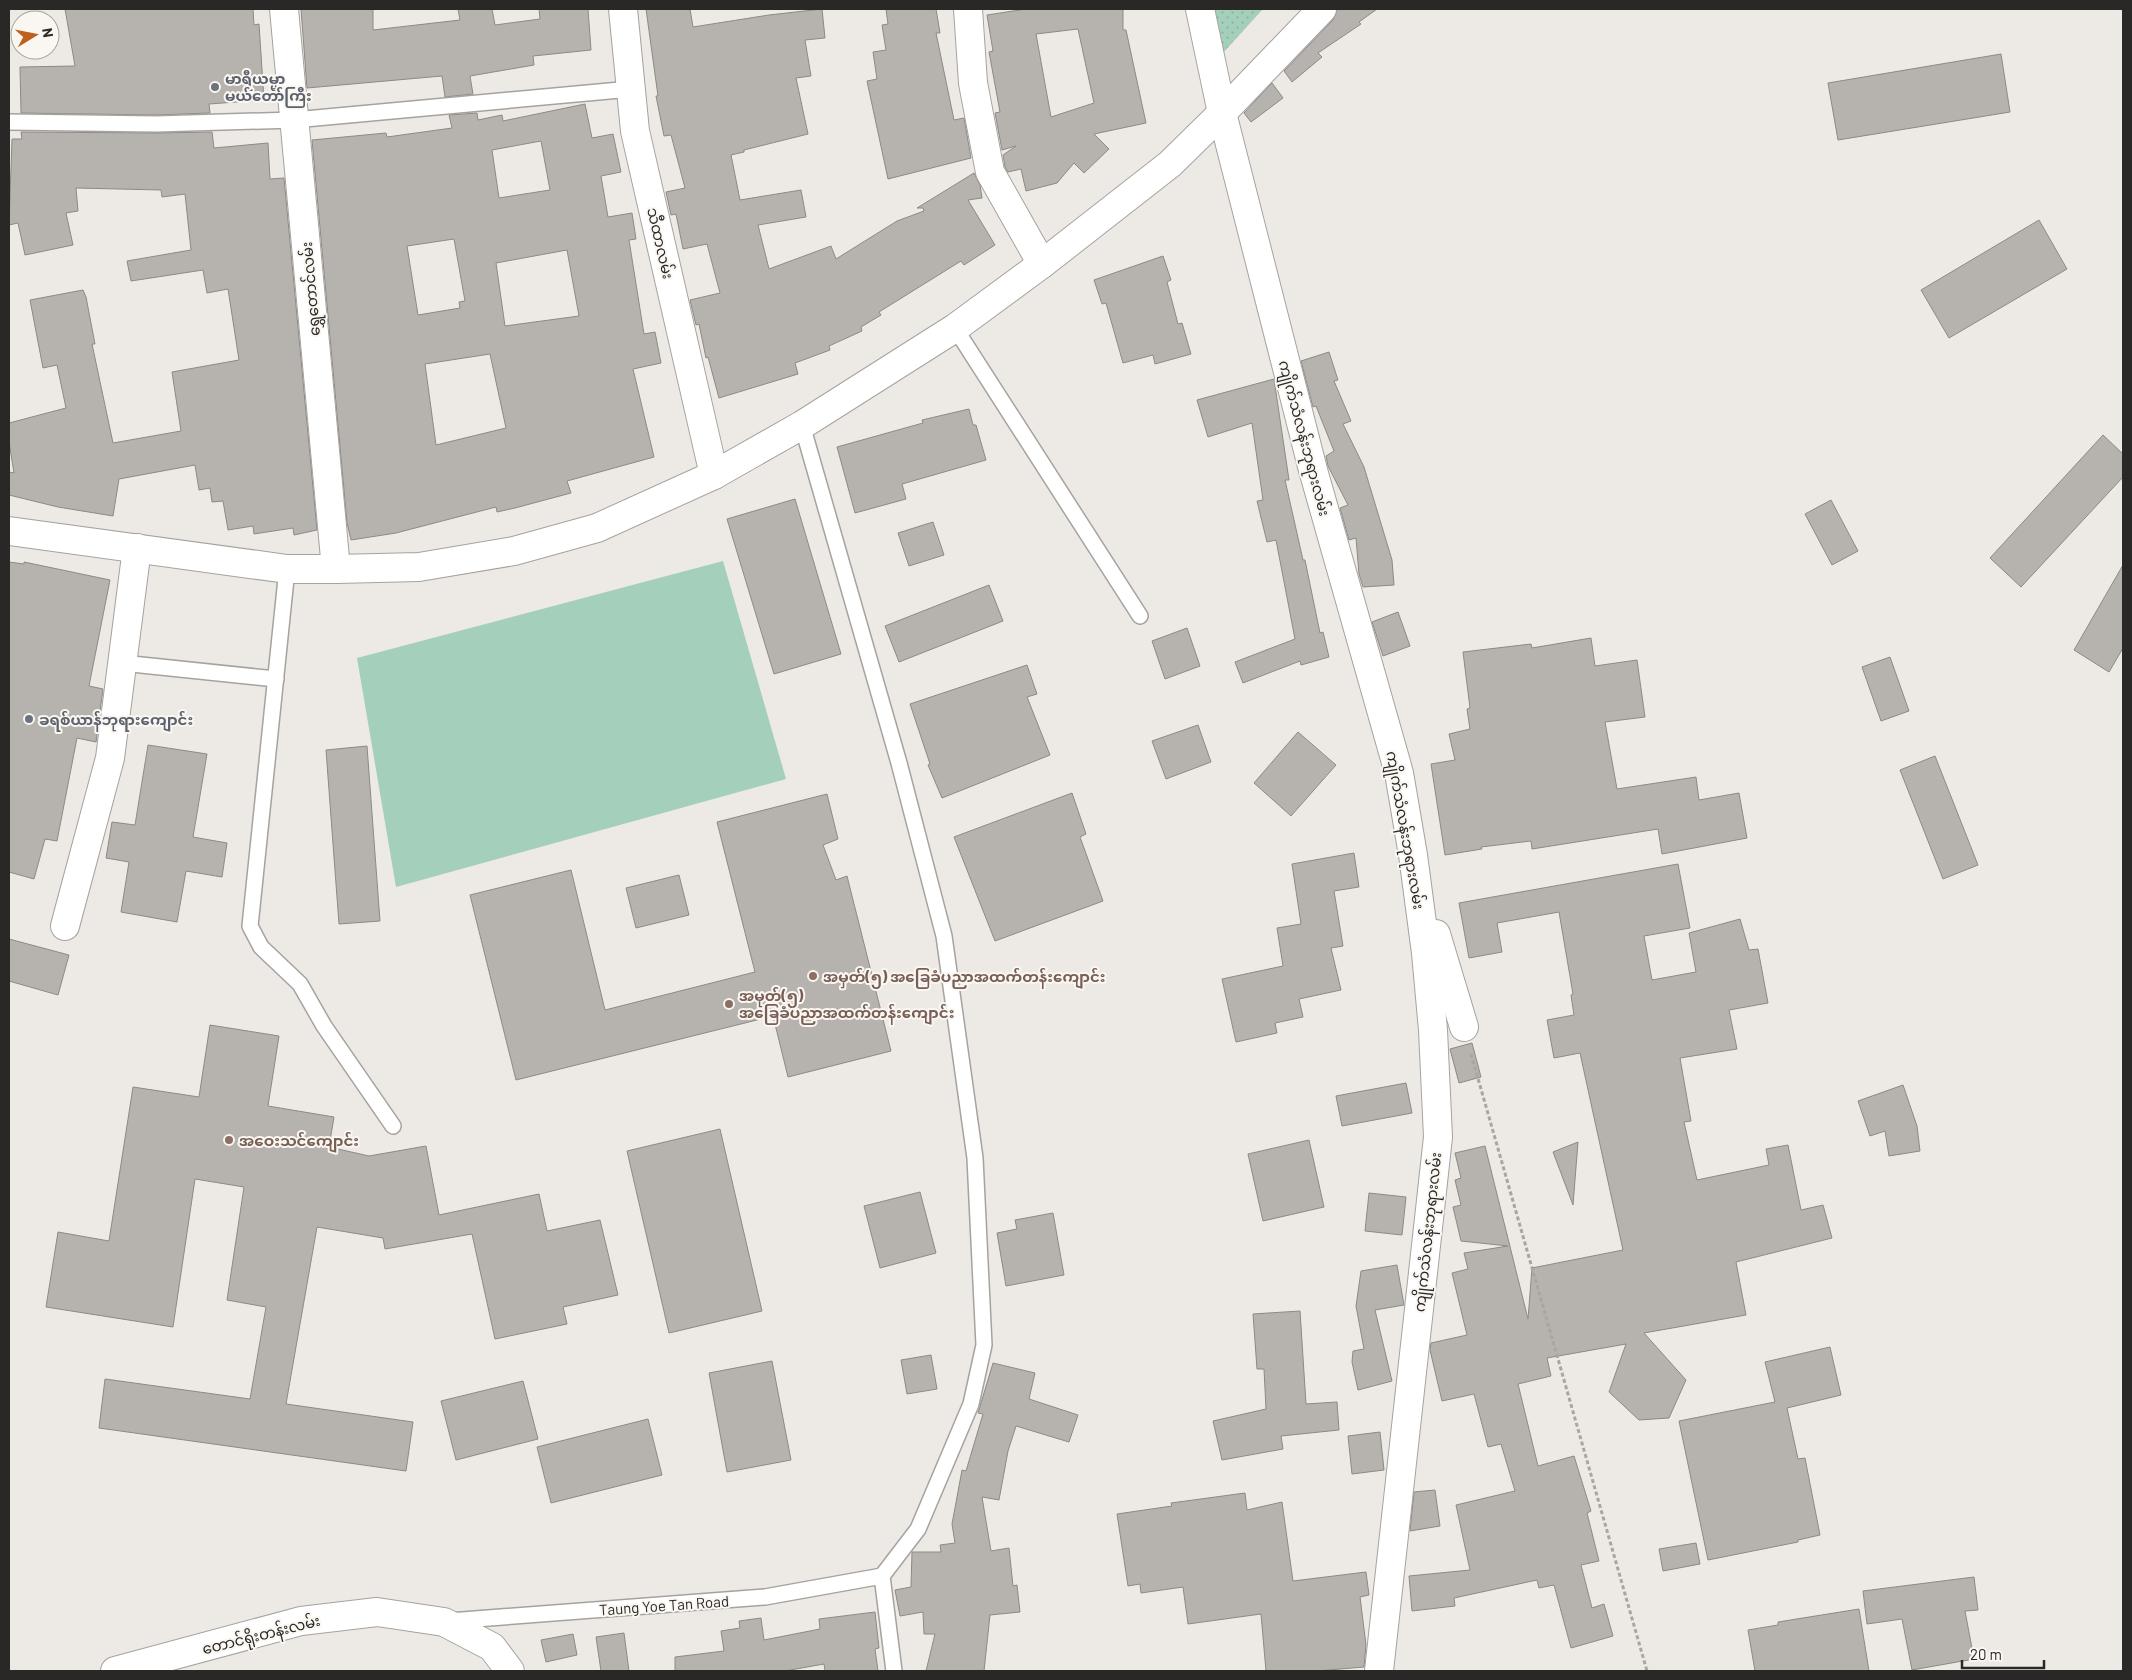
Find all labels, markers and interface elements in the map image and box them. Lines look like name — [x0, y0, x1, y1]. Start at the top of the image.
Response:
north arrow — [10, 10, 60, 60]
text: N — [39, 27, 57, 39]
place label: မာရီယမ္မာ မယ်တော်ကြီး — [225, 69, 312, 108]
marker: မာရီယမ္မာ မယ်တော်ကြီး — [209, 81, 221, 93]
street label: သီထာလမ်း — [644, 205, 678, 281]
street label: ရွှေတောင်လမ်း — [297, 241, 327, 337]
street label: ကျိုက်သံလန်းဘုရားလမ်း — [1272, 358, 1334, 519]
place label: ခရစ်ယာန်ဘုရားကျောင်း — [39, 710, 193, 732]
marker: ခရစ်ယာန်ဘုရားကျောင်း — [23, 713, 35, 725]
street label: ကျိုက်သံလန်းဘုရားလမ်း — [1379, 749, 1429, 911]
place label: အမှတ်(၅) အခြေခံပညာအထက်တန်းကျောင်း — [823, 967, 1106, 989]
marker: အမှတ်(၅) အခြေခံပညာအထက်တန်းကျောင်း — [807, 970, 819, 982]
place label: အမုတ်(၅) အခြေခံပညာအထက်တန်းကျောင်း — [739, 986, 954, 1025]
marker: အမုတ်(၅) အခြေခံပညာအထက်တန်းကျောင်း — [723, 998, 735, 1010]
place label: အဝေးသင်ကျောင်း — [239, 1131, 359, 1153]
marker: အဝေးသင်ကျောင်း — [223, 1134, 235, 1146]
street label: ကျိုက်သံလန်းဘုရားလမ်း — [1410, 1151, 1448, 1313]
street label: Taung Yoe Tan Road — [598, 1591, 730, 1619]
street label: တောင်ရိုးတန်းလမ်း — [200, 1611, 323, 1661]
scale bar — [1962, 1638, 2044, 1670]
text: 20 m — [1970, 1645, 2002, 1663]

